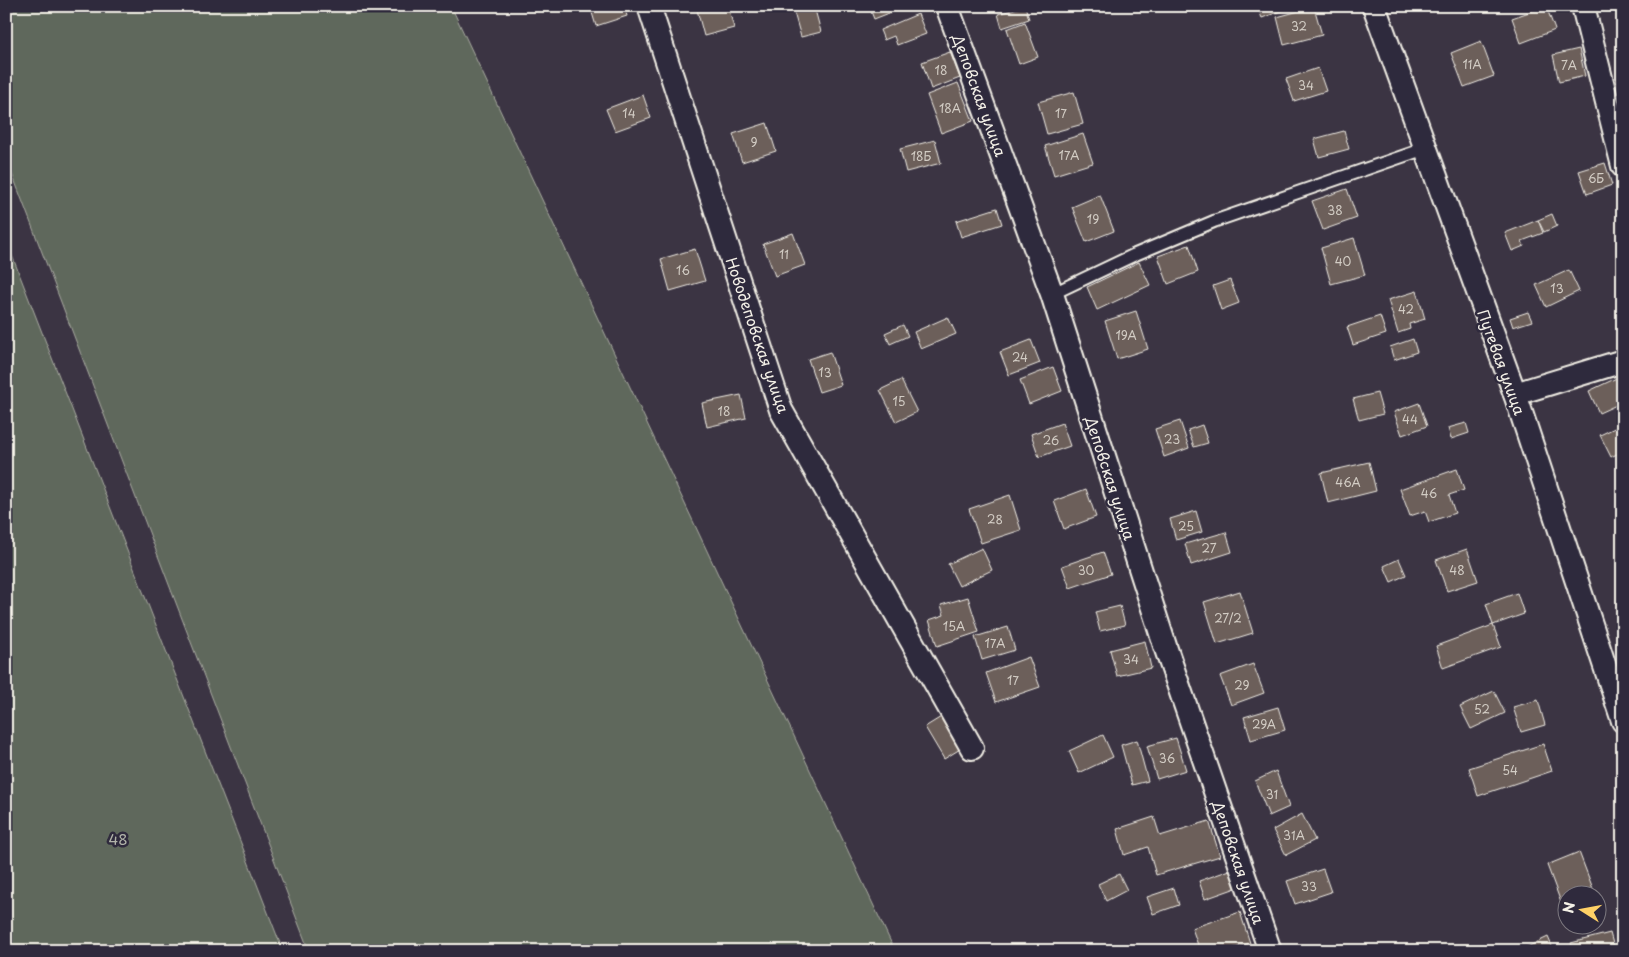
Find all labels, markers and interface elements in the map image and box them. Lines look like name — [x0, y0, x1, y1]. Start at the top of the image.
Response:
house number: 32 — [1291, 17, 1307, 35]
street label: Деповская улица — [947, 30, 1013, 160]
house number: 11А — [1462, 55, 1482, 73]
house number: 7А — [1561, 56, 1577, 74]
house number: 18 — [935, 61, 947, 79]
house number: 34 — [1298, 76, 1314, 94]
house number: 18А — [939, 99, 961, 117]
house number: 14 — [622, 104, 636, 122]
house number: 17 — [1055, 104, 1067, 122]
house number: 9 — [750, 133, 758, 151]
house number: 17А — [1059, 146, 1079, 164]
house number: 18Б — [911, 147, 932, 165]
house number: 6Б — [1588, 169, 1604, 187]
house number: 38 — [1327, 201, 1343, 219]
house number: 19 — [1087, 210, 1099, 228]
house number: 11 — [779, 245, 789, 263]
house number: 40 — [1335, 252, 1352, 270]
street label: Новодеповская улица — [720, 254, 796, 417]
house number: 16 — [676, 261, 690, 279]
house number: 13 — [1550, 279, 1564, 297]
house number: 42 — [1398, 300, 1414, 318]
street label: Путевая улица — [1472, 306, 1532, 419]
house number: 19А — [1115, 326, 1137, 344]
house number: 24 — [1012, 348, 1028, 366]
house number: 13 — [818, 363, 832, 381]
house number: 15 — [892, 392, 906, 410]
house number: 18 — [718, 402, 730, 420]
house number: 44 — [1402, 410, 1418, 428]
street label: Деповская улица — [1080, 412, 1142, 543]
house number: 23 — [1164, 430, 1180, 448]
house number: 26 — [1043, 431, 1059, 449]
house number: 46А — [1335, 473, 1361, 491]
house number: 46 — [1421, 484, 1437, 502]
house number: 28 — [987, 510, 1003, 528]
house number: 25 — [1178, 517, 1194, 535]
house number: 27 — [1202, 539, 1217, 557]
house number: 30 — [1078, 561, 1095, 579]
house number: 48 — [1449, 561, 1465, 579]
house number: 27/2 — [1214, 609, 1242, 627]
house number: 15А — [943, 617, 965, 635]
house number: 17А — [985, 634, 1005, 652]
house number: 34 — [1123, 650, 1139, 668]
house number: 17 — [1007, 671, 1019, 689]
house number: 29 — [1234, 676, 1250, 694]
house number: 52 — [1474, 700, 1490, 718]
house number: 29А — [1252, 715, 1276, 733]
house number: 36 — [1159, 749, 1175, 767]
house number: 54 — [1502, 761, 1518, 779]
house number: 31 — [1266, 785, 1278, 803]
street label: Деповская улица — [1207, 796, 1271, 927]
house number: 31А — [1283, 826, 1305, 844]
park label: 48 — [108, 827, 128, 850]
house number: 33 — [1301, 877, 1317, 895]
north arrow — [1556, 884, 1606, 934]
text: N — [1557, 900, 1580, 915]

